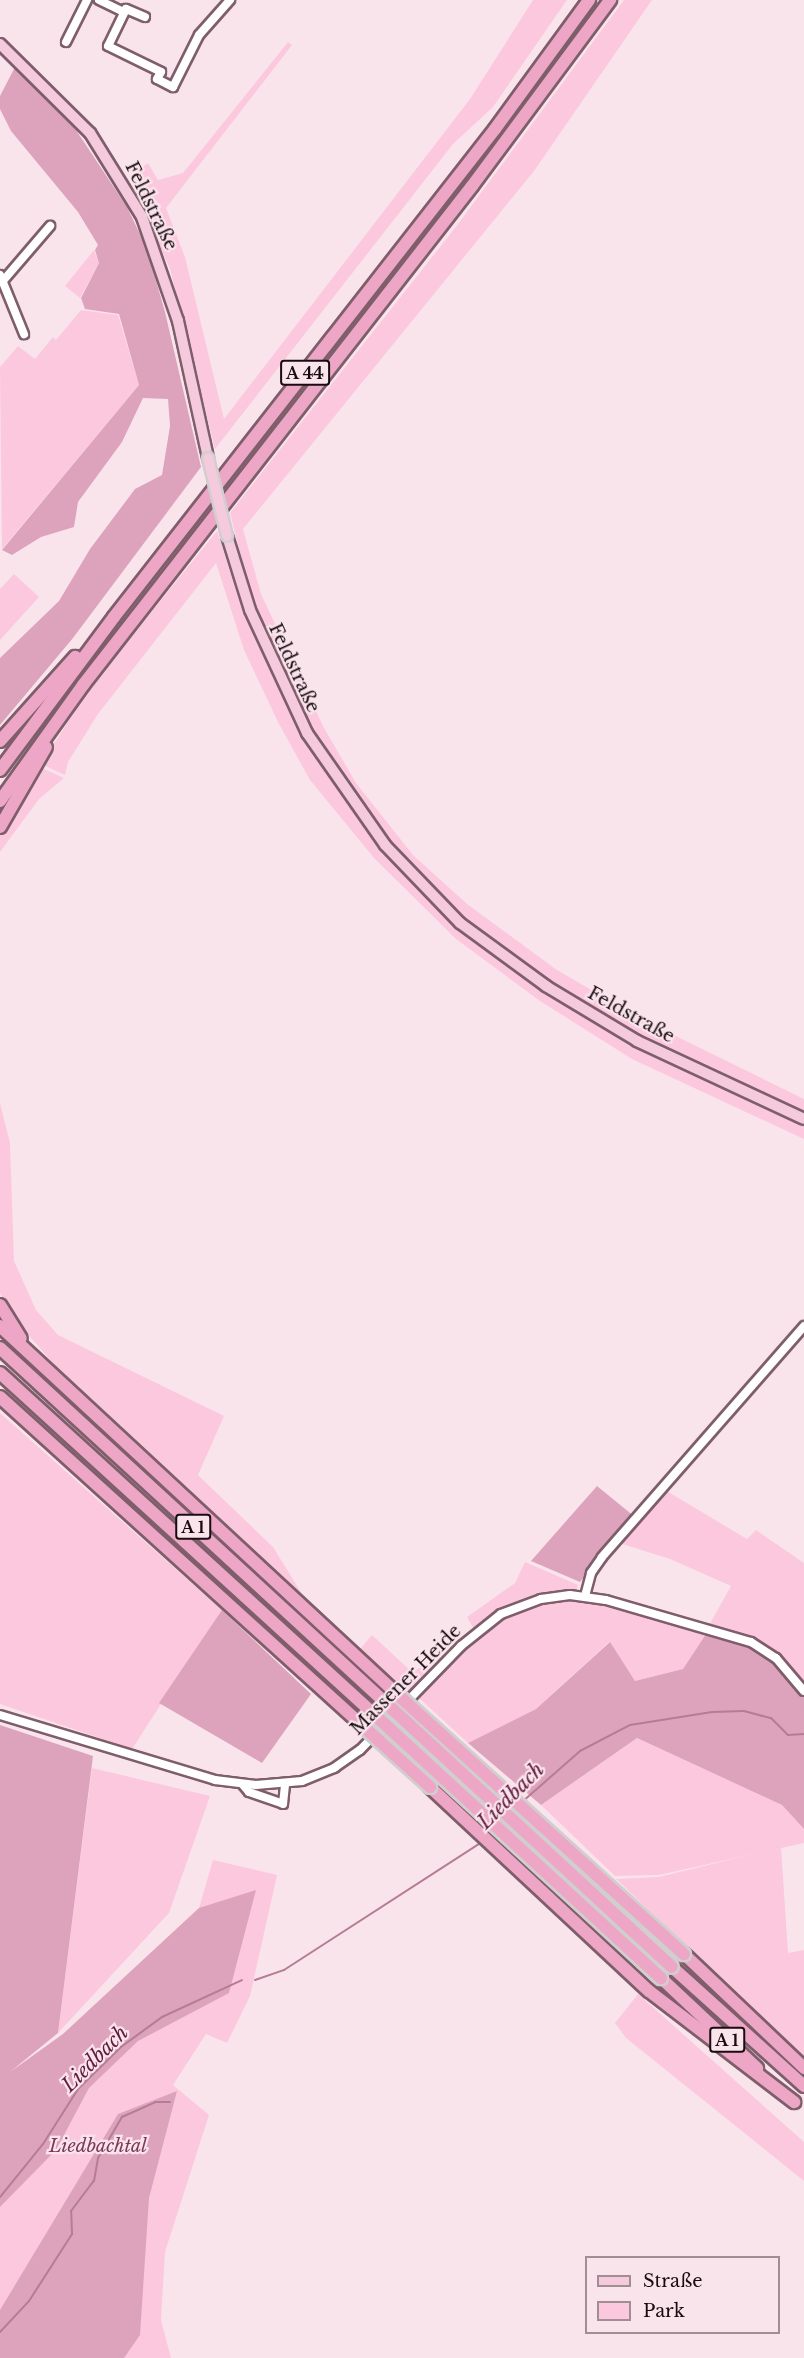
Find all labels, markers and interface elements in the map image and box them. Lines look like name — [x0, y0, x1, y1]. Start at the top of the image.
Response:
street label: Feldstraße — [120, 158, 182, 254]
road number: A 44 — [280, 360, 330, 386]
street label: Feldstraße — [264, 620, 324, 716]
street label: Feldstraße — [584, 982, 678, 1048]
road number: A 1 — [174, 1514, 212, 1540]
street label: Massener Heide — [346, 1620, 466, 1740]
water label: Liedbach — [473, 1758, 549, 1834]
water label: Liedbach — [57, 2021, 133, 2097]
road number: A 1 — [708, 2027, 746, 2053]
park label: Liedbachtal — [49, 2135, 147, 2157]
legend — [585, 2256, 780, 2334]
text: Straße — [643, 2270, 703, 2292]
text: Park — [643, 2300, 685, 2322]

